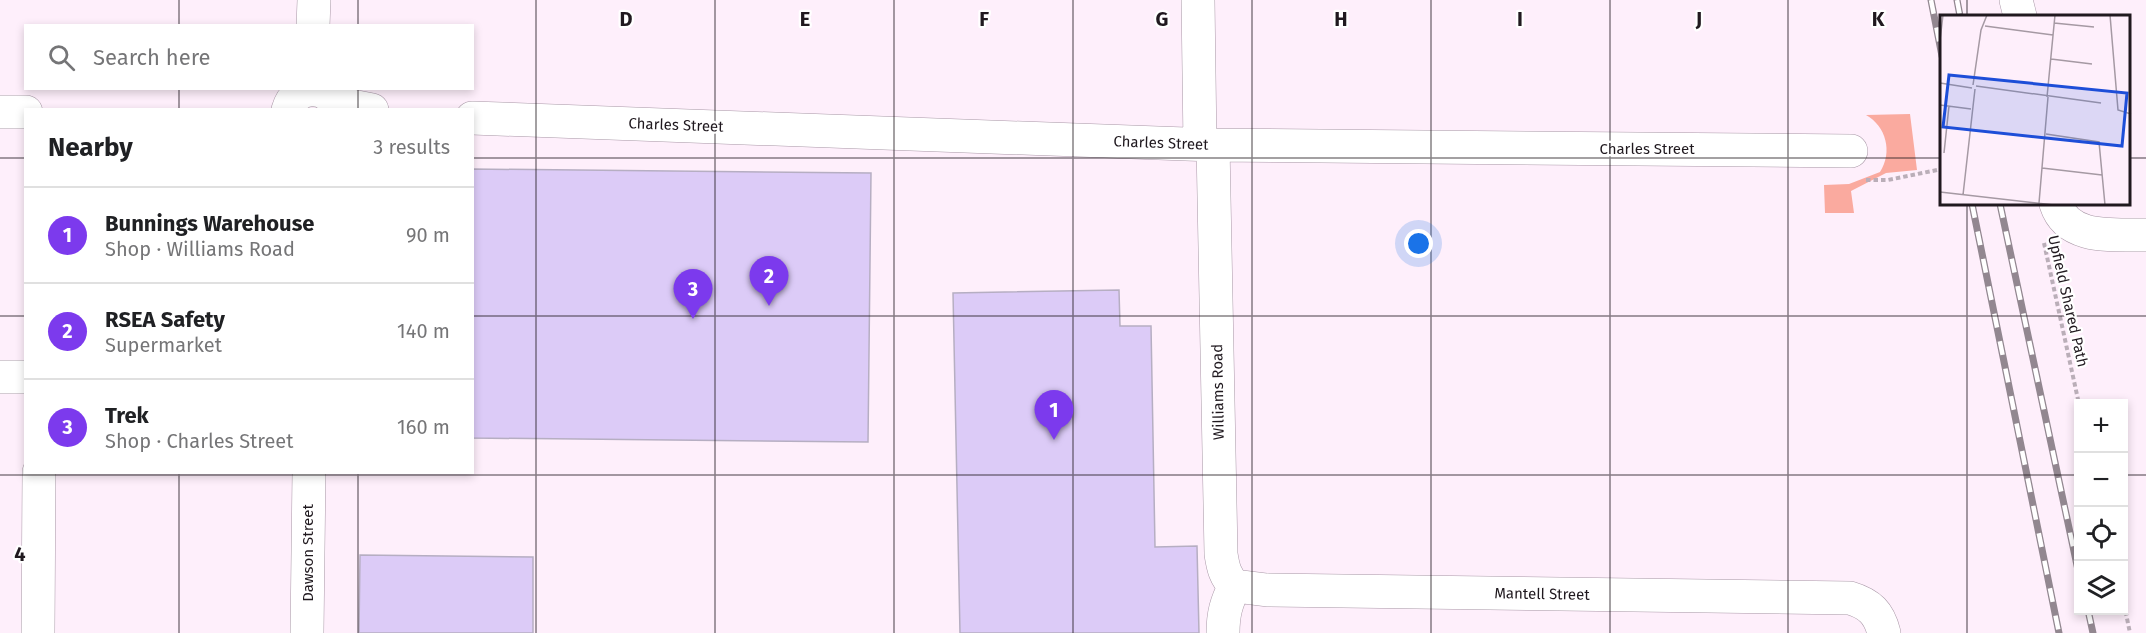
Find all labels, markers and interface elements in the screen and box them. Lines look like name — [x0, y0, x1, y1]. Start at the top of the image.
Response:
text: D — [619, 7, 633, 31]
text: E — [800, 7, 810, 31]
text: F — [979, 7, 989, 31]
text: G — [1156, 7, 1168, 31]
text: H — [1334, 7, 1348, 31]
text: I — [1517, 7, 1523, 31]
text: J — [1695, 7, 1702, 31]
text: K — [1872, 7, 1885, 31]
inset map — [1940, 15, 2131, 206]
search box — [24, 24, 474, 90]
icon: search — [45, 41, 78, 74]
text: Search here — [93, 44, 211, 71]
street label: Charles Street — [628, 114, 724, 136]
text: Nearby — [48, 132, 133, 163]
street label: Charles Street — [1113, 132, 1209, 154]
text: 3 results — [373, 135, 450, 159]
street label: Charles Street — [1599, 140, 1695, 158]
text: Bunnings Warehouse — [105, 210, 314, 237]
text: 1 — [63, 223, 72, 247]
text: 90 m — [406, 223, 450, 247]
your location — [1404, 229, 1433, 258]
street label: Upfield Shared Path — [2044, 233, 2092, 369]
text: Shop · Williams Road — [105, 237, 295, 261]
pin: 2 — [750, 256, 788, 306]
pin: 3 — [674, 270, 712, 319]
text: RSEA Safety — [105, 306, 225, 333]
text: 2 — [62, 319, 73, 343]
text: 140 m — [397, 319, 450, 343]
text: Supermarket — [105, 333, 222, 357]
street label: Williams Road — [1208, 344, 1228, 440]
pin: 1 — [1034, 390, 1074, 440]
map controls — [2074, 399, 2128, 615]
button: + — [2074, 399, 2128, 453]
text: Trek — [105, 402, 149, 429]
text: 3 — [62, 415, 73, 439]
text: 160 m — [397, 415, 450, 439]
text: Shop · Charles Street — [105, 429, 293, 453]
button: − — [2074, 453, 2128, 507]
street label: Dawson Street — [299, 504, 317, 602]
button: locate — [2074, 507, 2128, 561]
text: 4 — [14, 542, 26, 566]
button: layers — [2074, 561, 2128, 615]
street label: Mantell Street — [1494, 584, 1590, 604]

